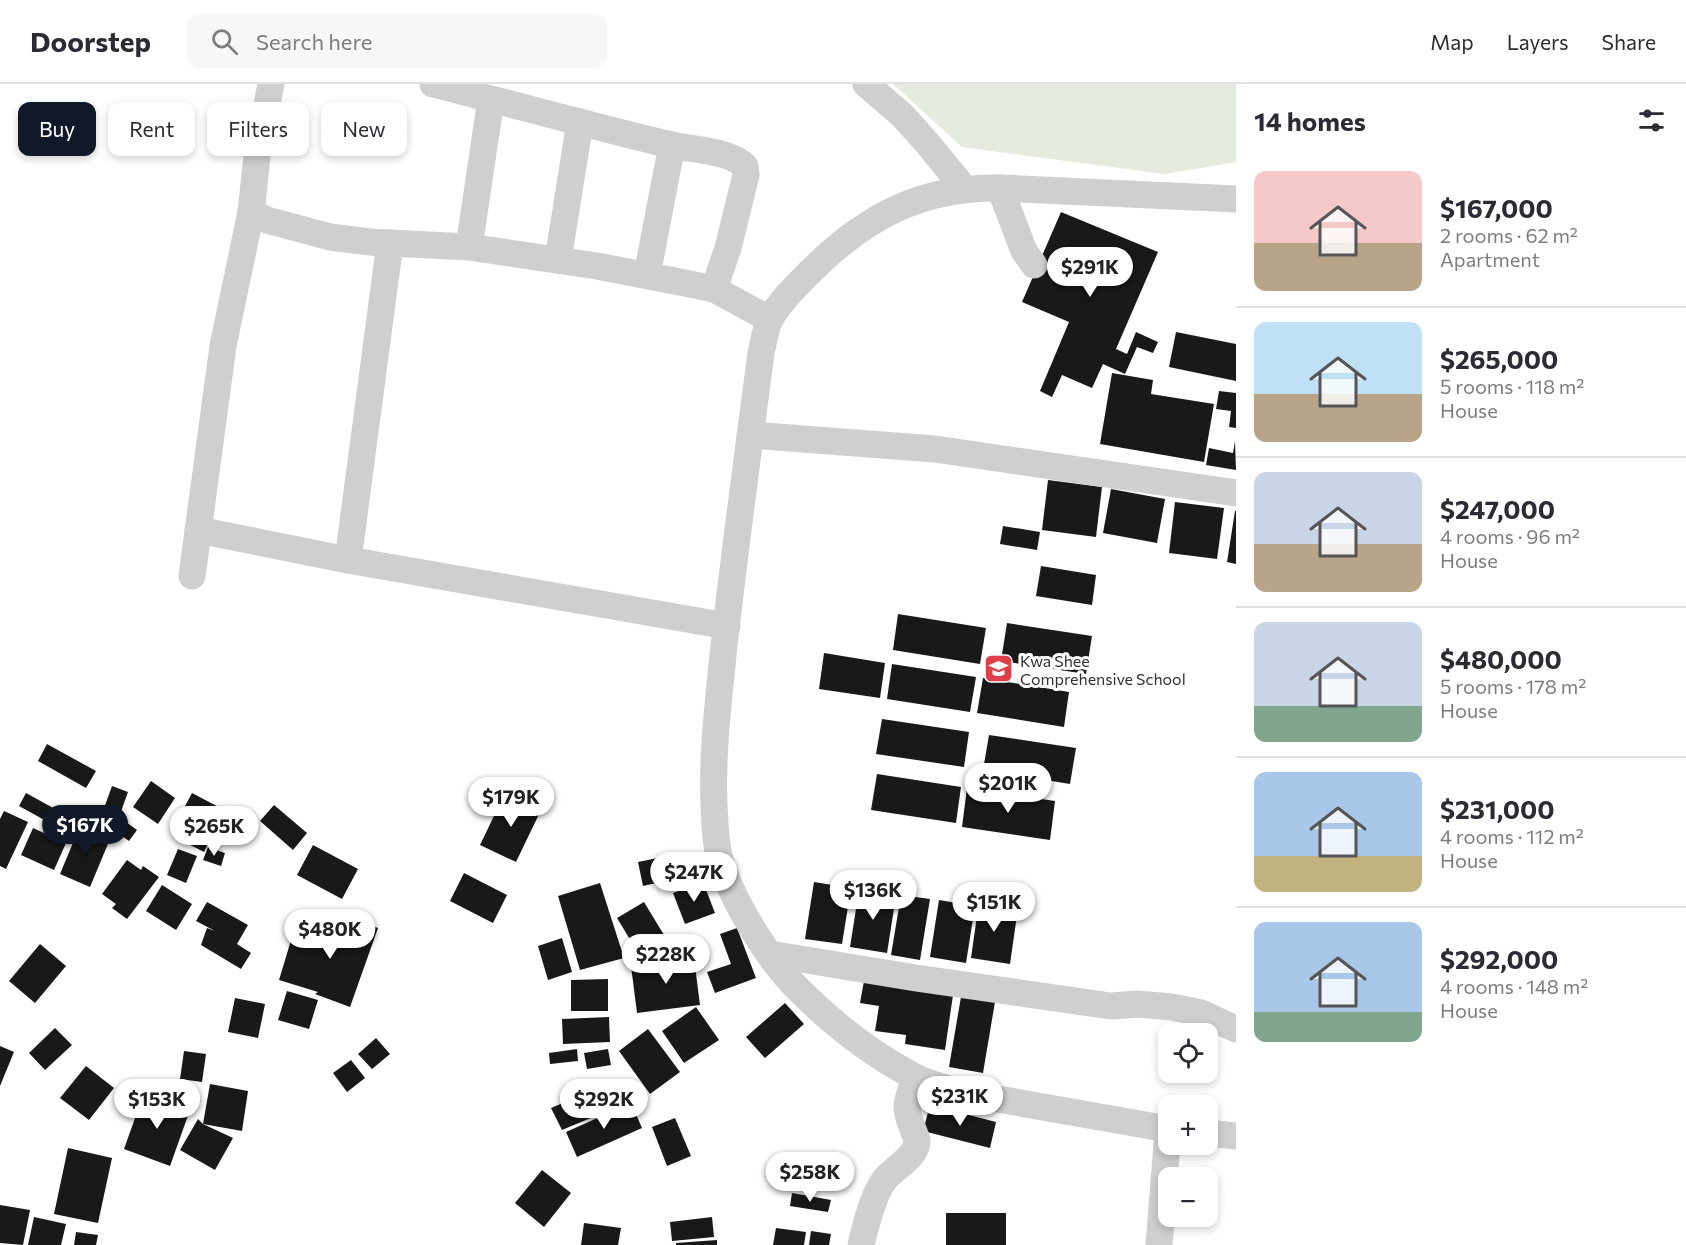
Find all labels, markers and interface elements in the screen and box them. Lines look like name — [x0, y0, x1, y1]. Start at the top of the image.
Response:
search box — [187, 14, 607, 68]
text: Doorstep — [30, 24, 151, 58]
icon: search — [208, 25, 241, 58]
text: Search here — [256, 28, 372, 55]
text: Map — [1430, 29, 1474, 54]
text: Layers — [1507, 29, 1569, 54]
text: Share — [1602, 29, 1656, 54]
chip: Buy — [18, 102, 96, 156]
chip: Rent — [108, 102, 195, 156]
chip: Filters — [207, 102, 309, 156]
chip: New — [321, 102, 407, 156]
icon: filters — [1635, 104, 1668, 137]
text: 14 homes — [1254, 105, 1366, 136]
text: $167,000 — [1440, 192, 1553, 223]
icon: home — [1302, 195, 1374, 267]
text: 2 rooms · 62 m² — [1440, 223, 1578, 247]
pin: $291K — [1048, 247, 1132, 298]
text: Apartment — [1440, 247, 1540, 271]
text: $291K — [1061, 254, 1119, 278]
text: $265,000 — [1440, 343, 1558, 374]
icon: home — [1302, 346, 1374, 418]
text: 5 rooms · 118 m² — [1440, 374, 1584, 398]
text: House — [1440, 398, 1498, 422]
text: $247,000 — [1440, 493, 1555, 524]
icon: home — [1302, 496, 1374, 568]
text: 4 rooms · 96 m² — [1440, 524, 1580, 548]
text: House — [1440, 548, 1498, 572]
text: $480,000 — [1440, 643, 1562, 674]
icon: home — [1302, 646, 1374, 718]
place label: Kwa Shee Comprehensive School — [1020, 651, 1186, 688]
school or university icon: Kwa Shee Comprehensive School — [983, 653, 1015, 685]
text: 5 rooms · 178 m² — [1440, 674, 1586, 698]
text: House — [1440, 698, 1498, 722]
pin: $201K — [966, 763, 1050, 814]
text: $201K — [978, 770, 1038, 794]
pin: $179K — [469, 777, 553, 828]
text: $179K — [482, 784, 540, 808]
text: $231,000 — [1440, 793, 1555, 824]
icon: home — [1302, 796, 1374, 868]
pin: $167K — [43, 805, 127, 856]
pin: $265K — [172, 806, 256, 857]
text: $167K — [56, 812, 114, 836]
text: $265K — [184, 813, 244, 837]
text: 4 rooms · 112 m² — [1440, 824, 1584, 848]
text: House — [1440, 848, 1498, 872]
pin: $247K — [652, 852, 736, 903]
text: $247K — [664, 859, 724, 883]
pin: $136K — [831, 870, 915, 921]
text: $136K — [844, 877, 902, 901]
pin: $151K — [952, 882, 1036, 933]
text: $151K — [966, 889, 1022, 913]
pin: $480K — [288, 909, 372, 960]
text: $480K — [298, 916, 362, 940]
pin: $228K — [624, 934, 708, 985]
text: $228K — [636, 941, 696, 965]
text: $292,000 — [1440, 943, 1558, 974]
icon: home — [1302, 946, 1374, 1018]
text: 4 rooms · 148 m² — [1440, 974, 1588, 998]
text: House — [1440, 998, 1498, 1022]
map controls — [1158, 1023, 1218, 1227]
button: locate — [1158, 1023, 1218, 1083]
pin: $231K — [918, 1076, 1002, 1127]
pin: $153K — [115, 1079, 199, 1130]
pin: $292K — [562, 1079, 646, 1130]
text: $231K — [931, 1083, 989, 1107]
text: $153K — [128, 1086, 186, 1110]
text: $292K — [574, 1086, 634, 1110]
button: + — [1158, 1095, 1218, 1155]
pin: $258K — [768, 1152, 852, 1203]
text: $258K — [780, 1159, 840, 1183]
button: − — [1158, 1167, 1218, 1227]

